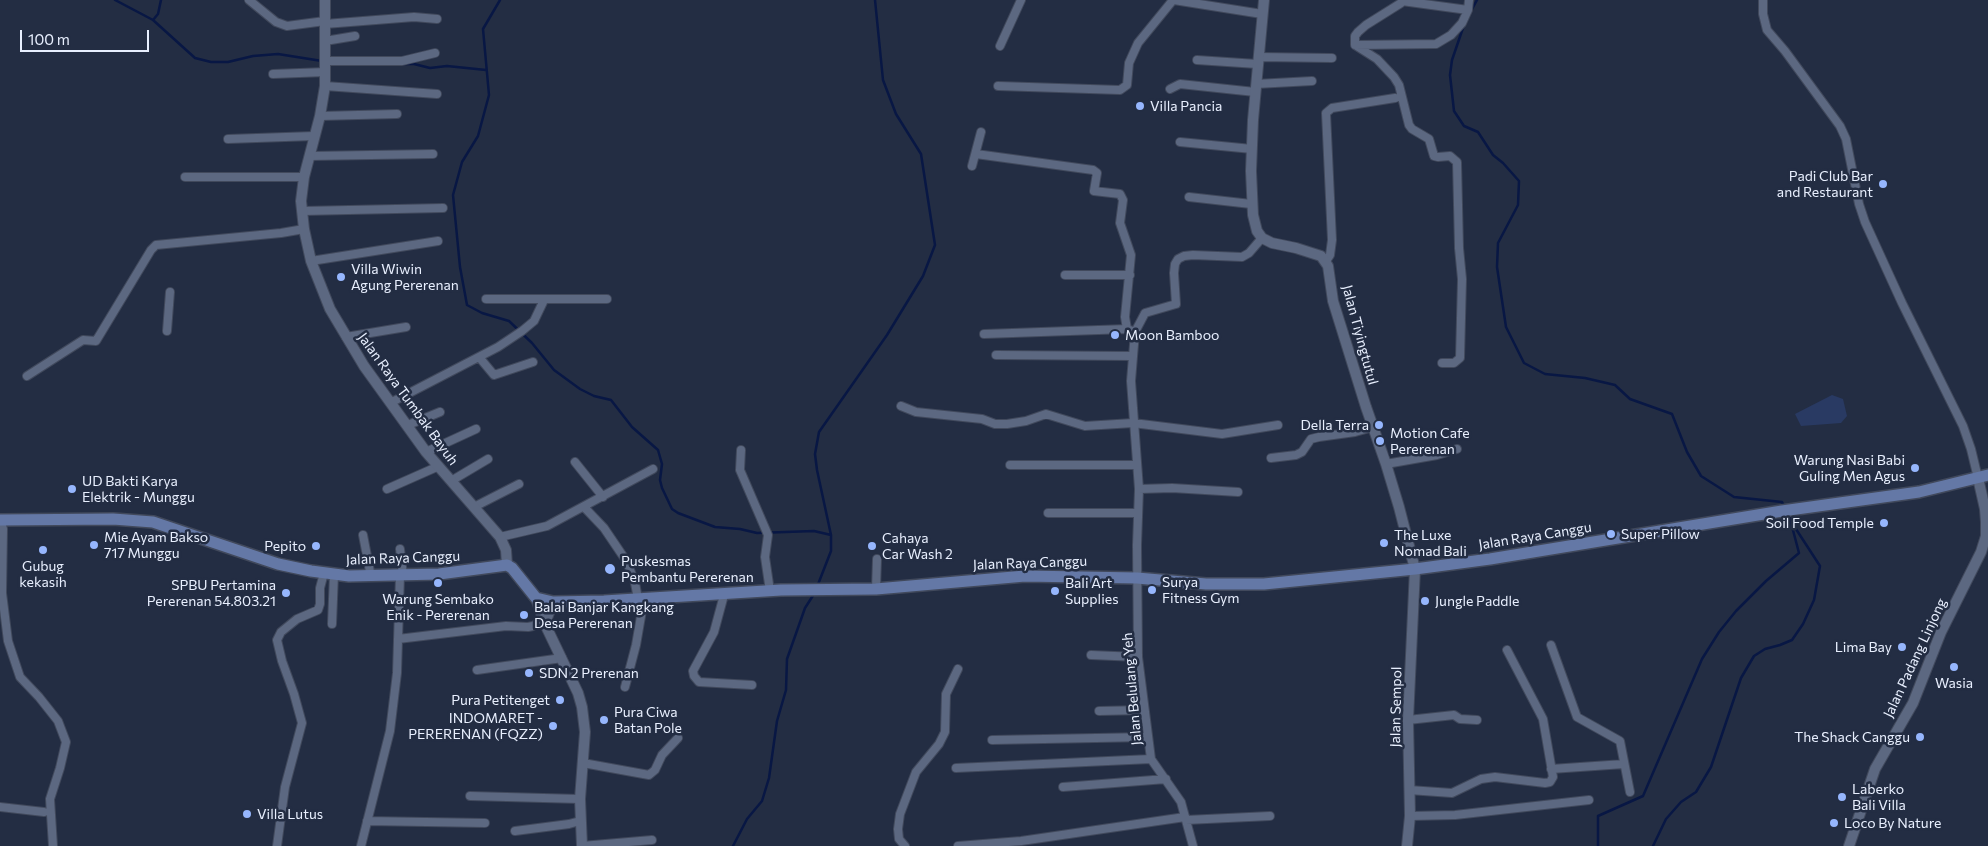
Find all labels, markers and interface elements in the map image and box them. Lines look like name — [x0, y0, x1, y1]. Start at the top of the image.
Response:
scale bar — [22, 20, 151, 52]
text: 100 m — [28, 30, 70, 48]
place label: Villa Pancia — [1150, 98, 1222, 114]
marker: Villa Pancia — [1134, 100, 1146, 112]
place label: Padi Club Bar and Restaurant — [1777, 168, 1873, 200]
marker: Padi Club Bar and Restaurant — [1877, 178, 1889, 190]
place label: Villa Wiwin Agung Pererenan — [351, 261, 459, 294]
marker: Villa Wiwin Agung Pererenan — [335, 271, 347, 283]
street label: Jalan Tiyingtutul — [1339, 283, 1381, 387]
place label: Moon Bamboo — [1125, 327, 1219, 343]
marker: Moon Bamboo — [1109, 329, 1121, 341]
street label: Jalan Raya Tumbak Bayuh — [354, 330, 462, 468]
place label: Della Terra — [1301, 417, 1369, 433]
marker: Della Terra — [1373, 419, 1385, 431]
place label: Motion Cafe Pererenan — [1390, 425, 1470, 458]
marker: Motion Cafe Pererenan — [1374, 435, 1386, 447]
place label: Warung Nasi Babi Guling Men Agus — [1794, 452, 1905, 484]
marker: Warung Nasi Babi Guling Men Agus — [1909, 462, 1921, 474]
place label: UD Bakti Karya Elektrik - Munggu — [82, 473, 195, 506]
marker: UD Bakti Karya Elektrik - Munggu — [66, 483, 78, 495]
place label: Soil Food Temple — [1766, 515, 1874, 531]
marker: Soil Food Temple — [1878, 517, 1890, 529]
street label: Jalan Raya Canggu — [1477, 519, 1593, 553]
place label: Super Pillow — [1621, 526, 1700, 542]
place label: The Luxe Nomad Bali — [1394, 527, 1467, 560]
marker: Super Pillow — [1605, 528, 1617, 540]
place label: Mie Ayam Bakso 717 Munggu — [104, 529, 208, 562]
place label: Cahaya Car Wash 2 — [882, 530, 953, 562]
marker: The Luxe Nomad Bali — [1378, 537, 1390, 549]
place label: Pepito — [264, 538, 306, 554]
marker: Mie Ayam Bakso 717 Munggu — [88, 539, 100, 551]
marker: Pepito — [310, 540, 322, 552]
marker: Cahaya Car Wash 2 — [866, 540, 878, 552]
marker: Gubug kekasih — [37, 544, 49, 556]
street label: Jalan Raya Canggu — [345, 548, 461, 568]
place label: Puskesmas Pembantu Pererenan — [621, 553, 754, 586]
street label: Jalan Raya Canggu — [972, 553, 1088, 573]
place label: Gubug kekasih — [19, 558, 67, 590]
marker: Puskesmas Pembantu Pererenan — [603, 562, 617, 576]
place label: Surya Fitness Gym — [1162, 574, 1240, 606]
place label: Bali Art Supplies — [1065, 575, 1119, 608]
place label: SPBU Pertamina Pererenan 54.803.21 — [147, 577, 276, 610]
marker: Warung Sembako Enik - Pererenan — [432, 577, 444, 589]
marker: Surya Fitness Gym — [1146, 584, 1158, 596]
marker: Bali Art Supplies — [1049, 585, 1061, 597]
marker: SPBU Pertamina Pererenan 54.803.21 — [280, 587, 292, 599]
place label: Warung Sembako Enik - Pererenan — [382, 591, 494, 624]
place label: Jungle Paddle — [1435, 593, 1519, 609]
marker: Jungle Paddle — [1419, 595, 1431, 607]
street label: Jalan Padang Linjong — [1880, 596, 1950, 720]
place label: Balai Banjar Kangkang Desa Pererenan — [534, 599, 674, 632]
marker: Balai Banjar Kangkang Desa Pererenan — [518, 609, 530, 621]
street label: Jalan Belulang Yeh — [1119, 632, 1145, 746]
place label: Lima Bay — [1835, 639, 1892, 655]
marker: Lima Bay — [1896, 641, 1908, 653]
marker: Wasia — [1948, 661, 1960, 673]
place label: SDN 2 Prerenan — [539, 665, 639, 681]
street label: Jalan Sempol — [1387, 666, 1405, 748]
marker: SDN 2 Prerenan — [523, 667, 535, 679]
place label: Wasia — [1935, 675, 1973, 691]
place label: Pura Petitenget — [451, 692, 550, 708]
marker: Pura Petitenget — [554, 694, 566, 706]
place label: Pura Ciwa Batan Pole — [614, 704, 682, 736]
place label: INDOMARET - PERERENAN (FQZZ) — [408, 710, 543, 742]
marker: Pura Ciwa Batan Pole — [598, 714, 610, 726]
marker: INDOMARET - PERERENAN (FQZZ) — [547, 720, 559, 732]
place label: The Shack Canggu — [1794, 729, 1910, 745]
marker: The Shack Canggu — [1914, 731, 1926, 743]
place label: Laberko Bali Villa — [1852, 781, 1906, 814]
marker: Laberko Bali Villa — [1836, 791, 1848, 803]
place label: Villa Lutus — [257, 806, 323, 822]
marker: Villa Lutus — [241, 808, 253, 820]
place label: Loco By Nature — [1844, 815, 1941, 831]
marker: Loco By Nature — [1828, 817, 1840, 829]

